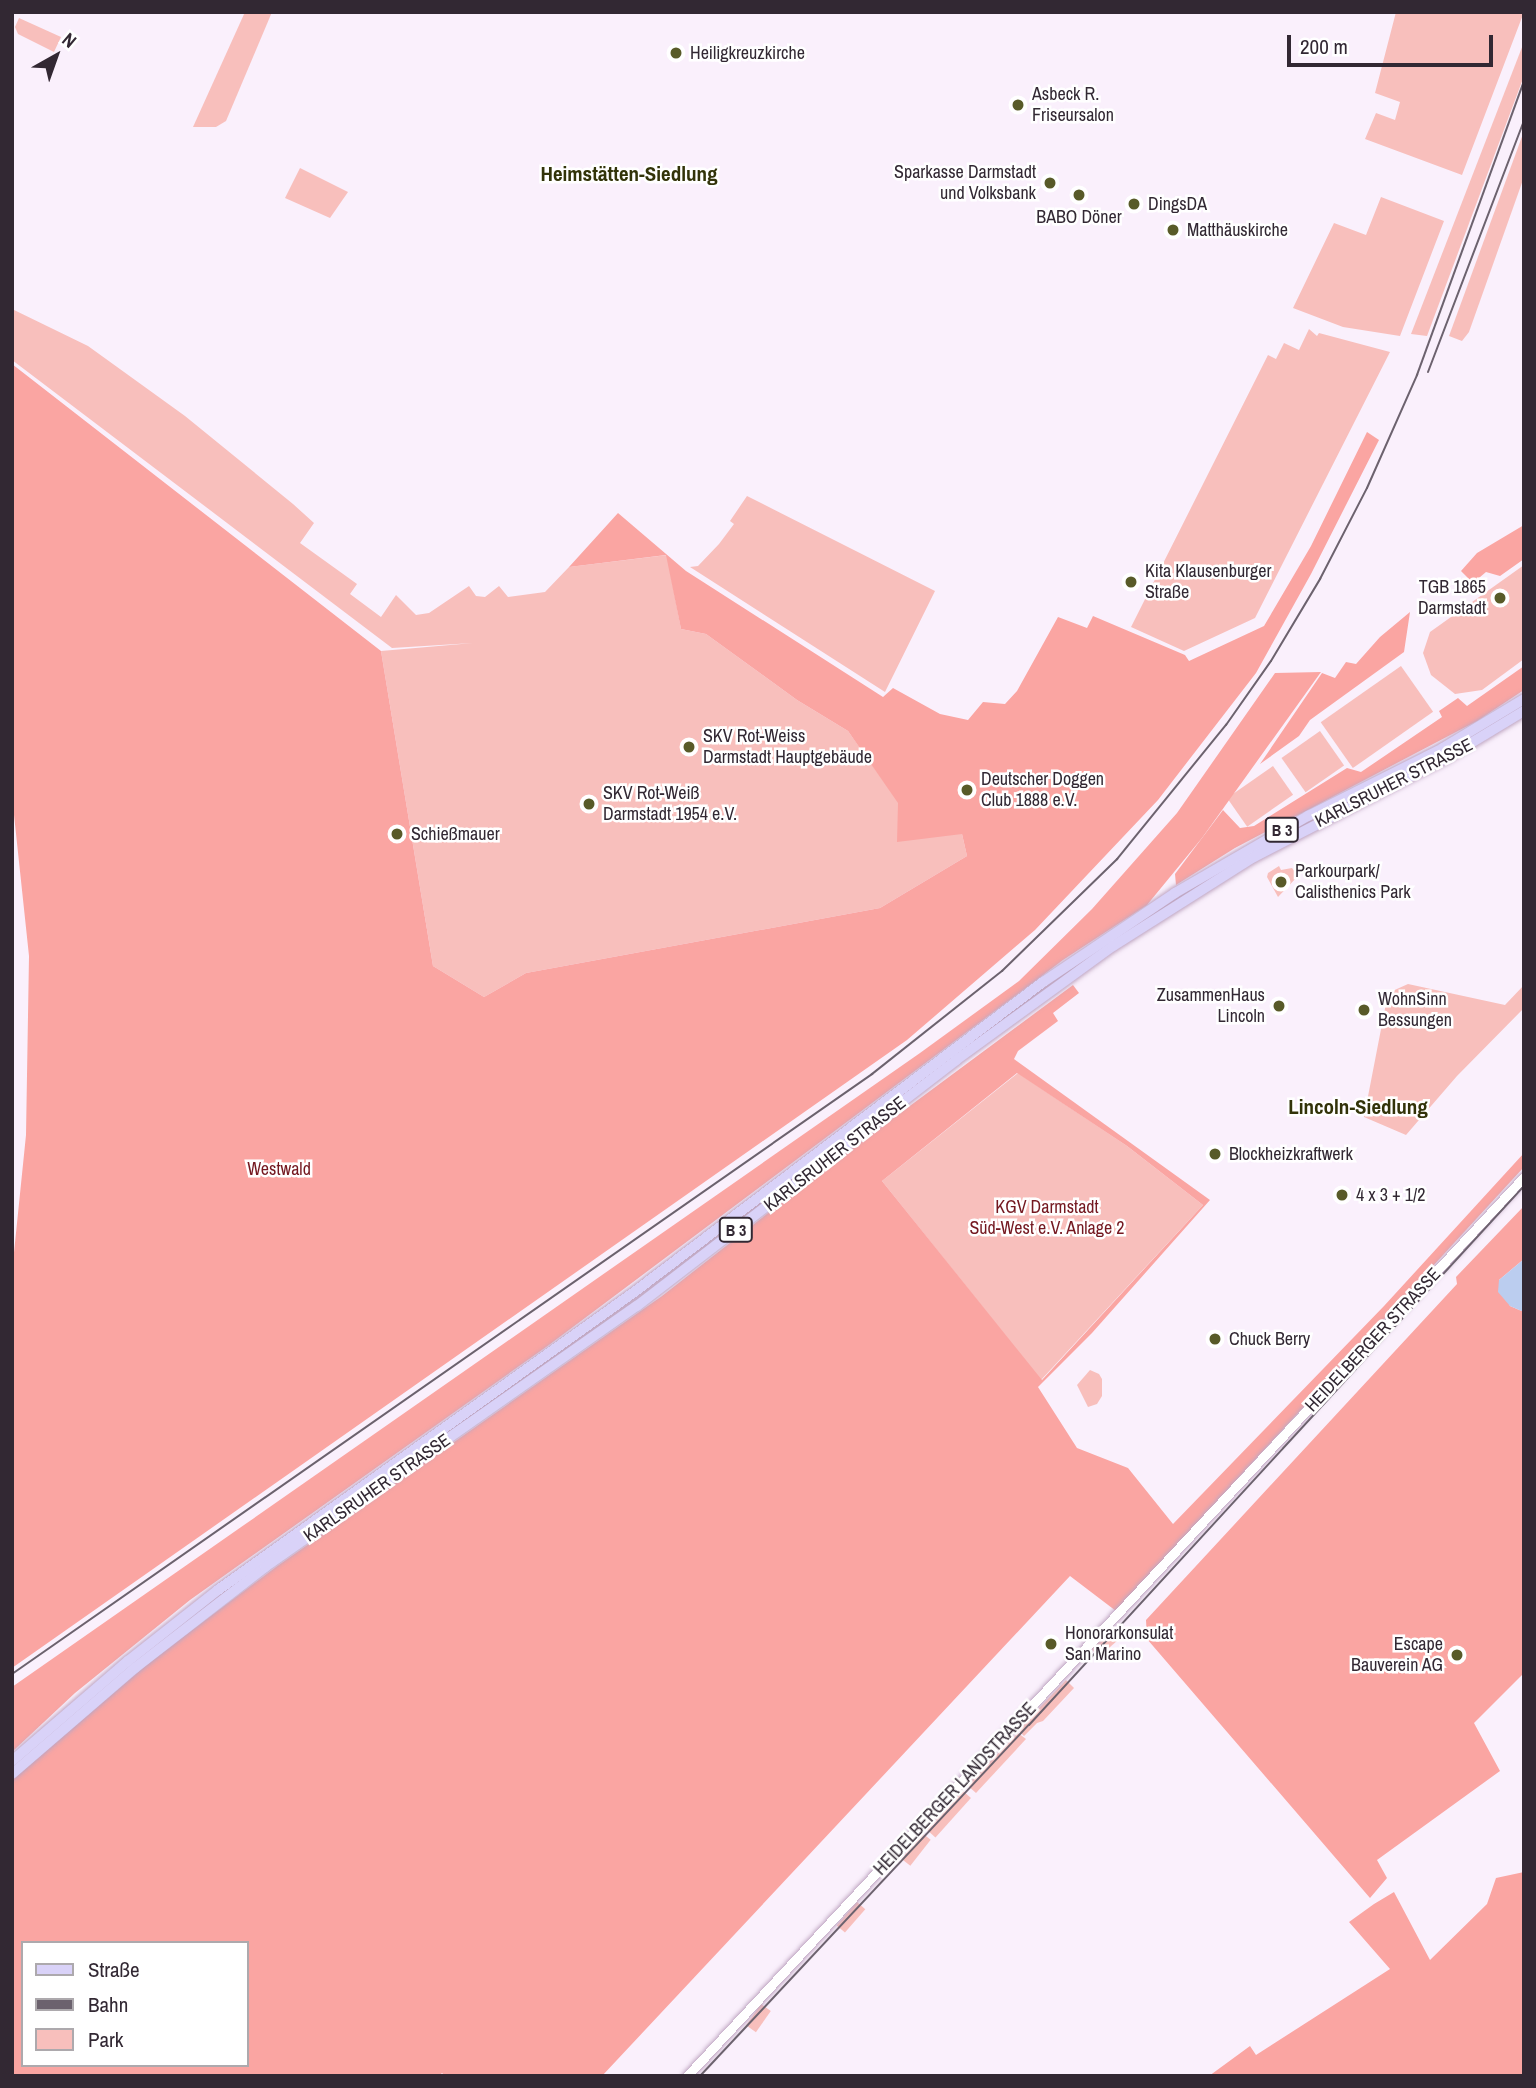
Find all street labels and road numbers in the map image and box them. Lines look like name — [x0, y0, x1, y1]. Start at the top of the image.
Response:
street label: KARLSRUHER STRASSE — [1312, 734, 1476, 832]
road number: B 3 — [1264, 818, 1300, 842]
street label: KARLSRUHER STRASSE — [760, 1092, 910, 1216]
road number: B 3 — [718, 1218, 754, 1242]
street label: HEIDELBERGER STRASSE — [1301, 1264, 1445, 1416]
street label: KARLSRUHER STRASSE — [300, 1429, 454, 1547]
street label: HEIDELBERGER LANDSTRASSE — [869, 1698, 1041, 1880]

